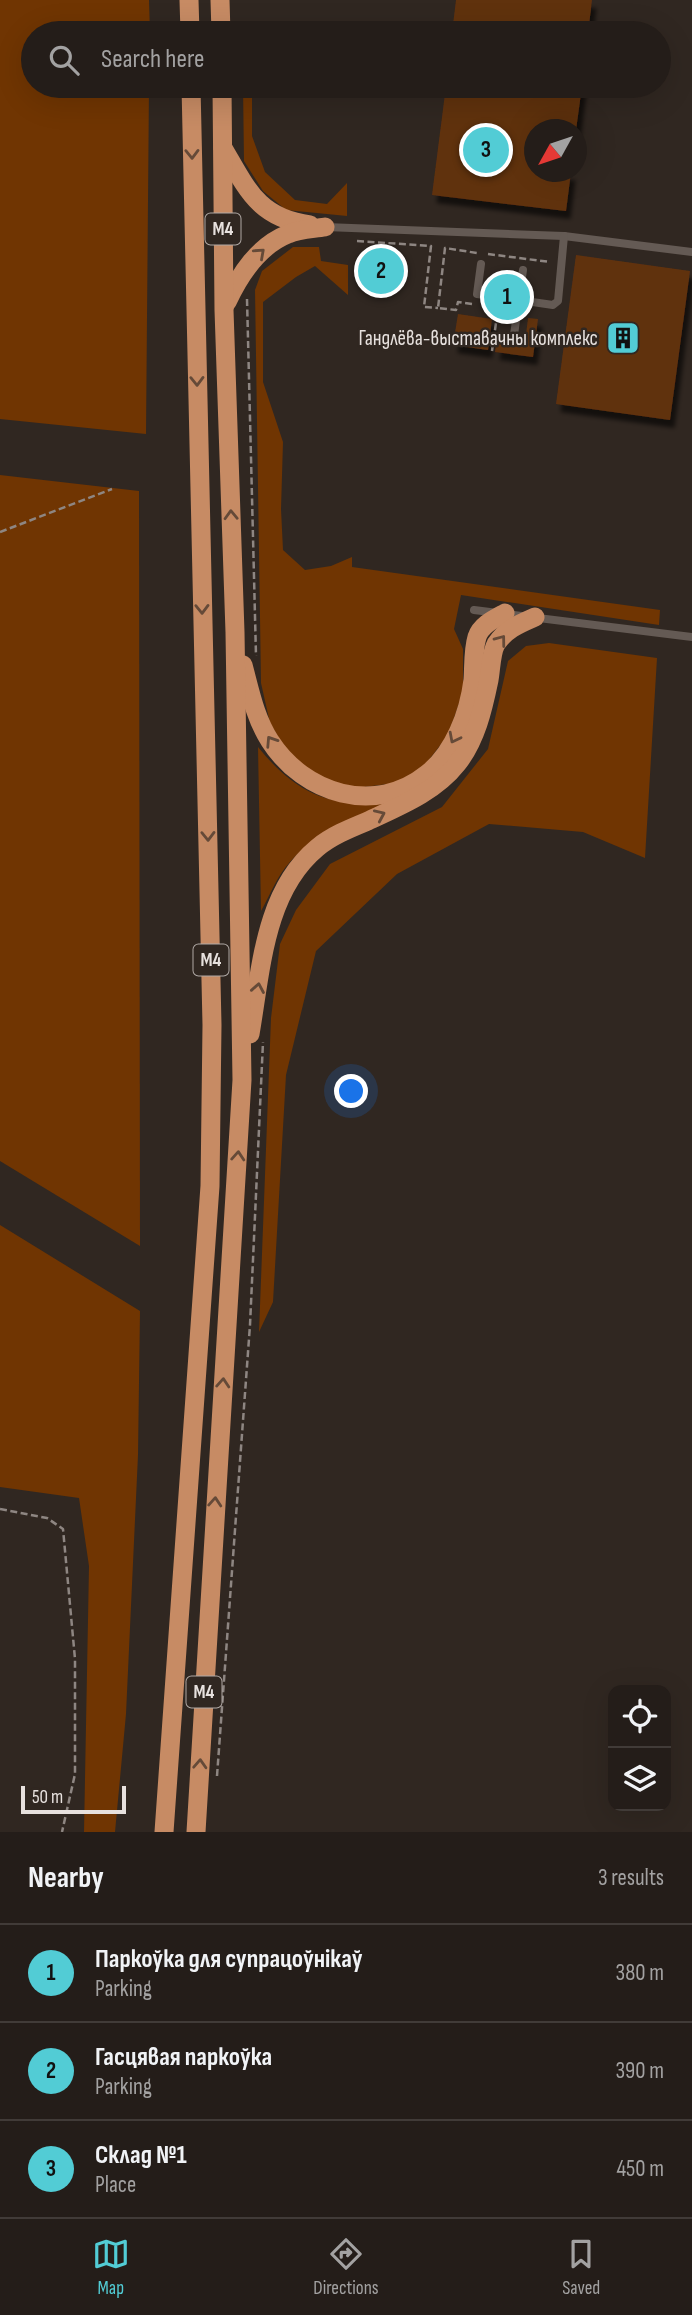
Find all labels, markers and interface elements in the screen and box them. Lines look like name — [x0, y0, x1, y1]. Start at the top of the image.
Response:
search box — [21, 21, 671, 98]
icon: search — [45, 41, 83, 79]
text: Search here — [101, 44, 204, 75]
north arrow — [524, 119, 587, 182]
pin: 3 — [463, 124, 509, 176]
one-way arrow — [184, 149, 200, 160]
road number: М4 — [206, 214, 241, 244]
pin: 2 — [358, 245, 404, 297]
one-way arrow — [252, 249, 265, 261]
pin: 1 — [484, 271, 530, 323]
building icon: Гандлёва-выставачны комплекс — [604, 319, 642, 357]
place label: Гандлёва-выставачны комплекс — [358, 326, 598, 351]
one-way arrow — [189, 376, 204, 387]
one-way arrow — [223, 509, 238, 520]
one-way arrow — [194, 604, 210, 615]
one-way arrow — [493, 635, 506, 647]
one-way arrow — [449, 731, 463, 743]
one-way arrow — [267, 736, 280, 749]
one-way arrow — [373, 809, 385, 823]
one-way arrow — [200, 831, 215, 842]
road number: М4 — [194, 944, 228, 976]
one-way arrow — [250, 983, 265, 994]
your location — [334, 1074, 368, 1108]
one-way arrow — [230, 1150, 245, 1161]
one-way arrow — [216, 1377, 231, 1388]
one-way arrow — [208, 1496, 223, 1507]
road number: М4 — [186, 1676, 222, 1708]
map controls — [608, 1685, 671, 1811]
button: locate — [608, 1685, 671, 1748]
button: layers — [608, 1748, 671, 1811]
one-way arrow — [192, 1758, 207, 1769]
scale bar — [21, 1783, 126, 1815]
text: 50 m — [32, 1786, 63, 1809]
text: Nearby — [28, 1860, 104, 1896]
text: 3 results — [598, 1864, 664, 1892]
text: Паркоўка для супрацоўнікаў — [95, 1944, 363, 1975]
text: 1 — [46, 1959, 56, 1987]
text: 380 m — [616, 1959, 664, 1987]
text: Parking — [95, 1975, 152, 2003]
text: Гасцявая паркоўка — [95, 2042, 272, 2073]
text: 2 — [46, 2057, 56, 2085]
text: 390 m — [615, 2057, 664, 2085]
text: Parking — [95, 2073, 152, 2101]
text: Склад №1 — [95, 2140, 187, 2171]
text: 3 — [46, 2155, 56, 2183]
text: 450 m — [616, 2155, 664, 2183]
text: Place — [95, 2171, 136, 2199]
tab: Map — [92, 2235, 130, 2300]
tab: Directions — [313, 2235, 379, 2300]
tab: Saved — [562, 2235, 600, 2300]

